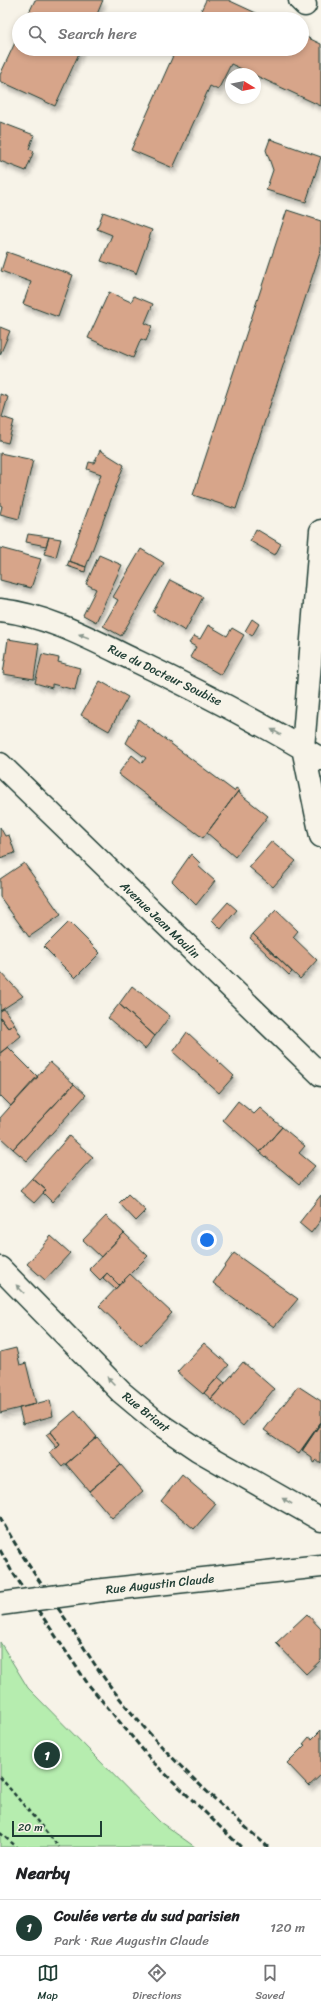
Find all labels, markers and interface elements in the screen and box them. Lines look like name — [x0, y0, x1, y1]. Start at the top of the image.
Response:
search box — [12, 12, 309, 56]
text: Search here — [58, 21, 137, 47]
icon: search — [26, 23, 48, 45]
north arrow — [225, 68, 261, 104]
one-way arrow — [78, 633, 90, 639]
street label: Rue du Docteur Soubise — [104, 638, 226, 712]
one-way arrow — [270, 728, 282, 735]
street label: Avenue Jean Moulin — [114, 875, 206, 965]
your location — [197, 1230, 217, 1250]
one-way arrow — [15, 1284, 25, 1294]
one-way arrow — [106, 1376, 116, 1386]
street label: Rue Briant — [117, 1386, 176, 1439]
one-way arrow — [281, 1497, 293, 1504]
street label: Rue Augustin Claude — [105, 1567, 215, 1601]
pin: 1 — [34, 1740, 60, 1770]
text: 20 m — [18, 1818, 43, 1837]
scale bar — [12, 1819, 102, 1838]
text: Nearby — [16, 1858, 70, 1888]
text: Coulée verte du sud parisien — [54, 1903, 240, 1929]
text: 1 — [26, 1916, 32, 1939]
text: 120 m — [270, 1916, 305, 1939]
text: Park · Rue Augustin Claude — [54, 1929, 209, 1952]
tab: Map — [37, 1962, 59, 2005]
tab: Directions — [132, 1962, 182, 2005]
tab: Saved — [255, 1962, 284, 2005]

